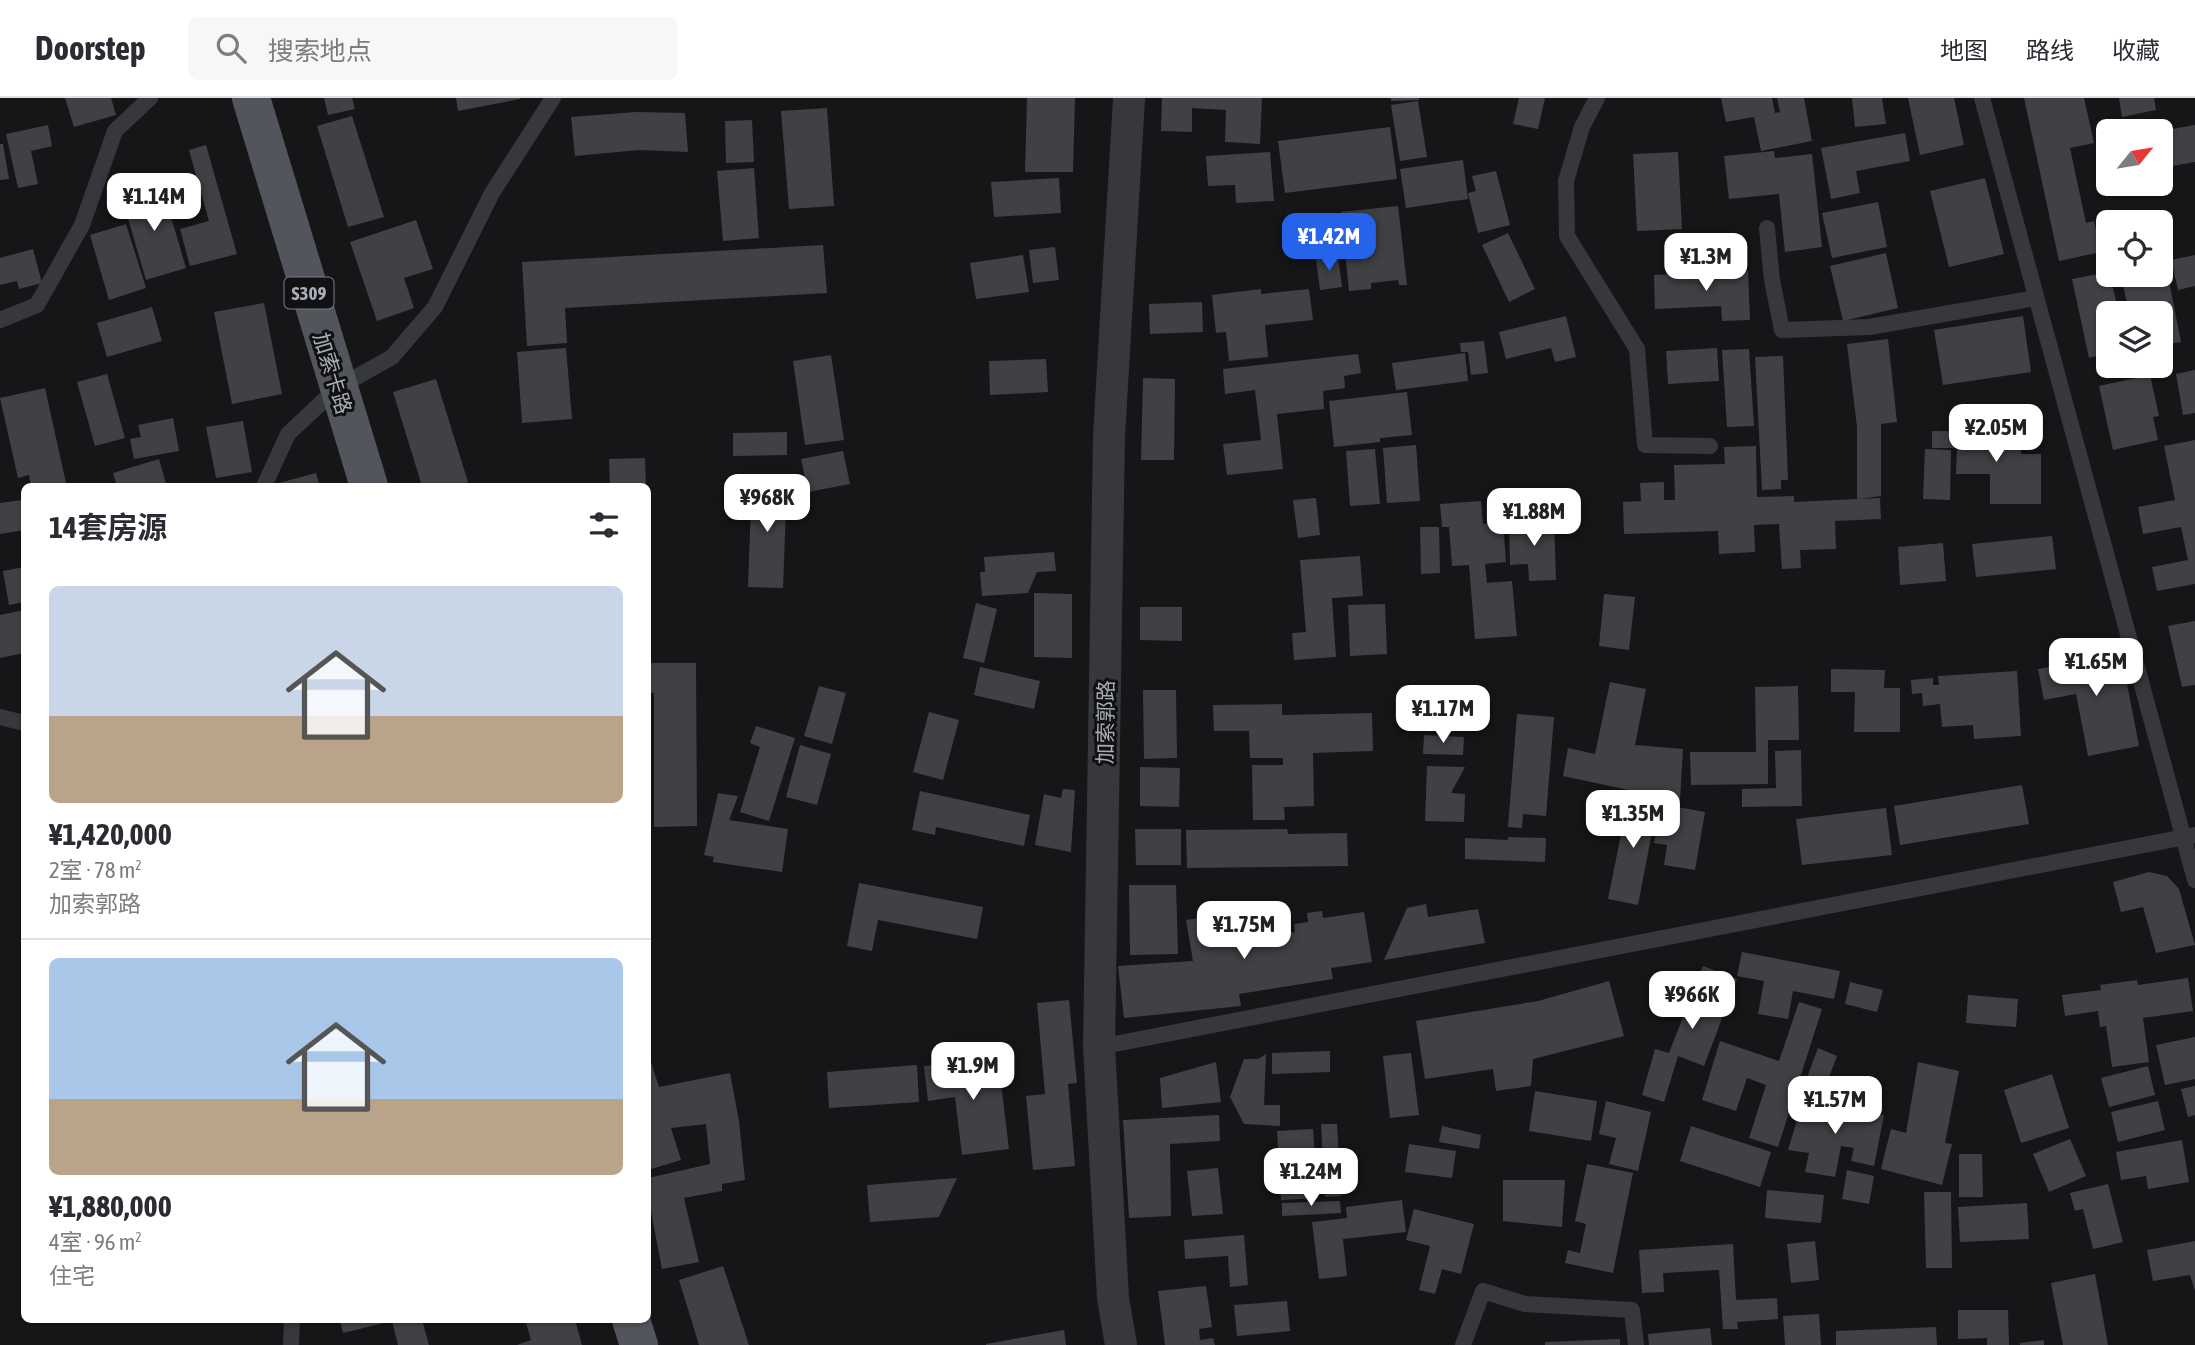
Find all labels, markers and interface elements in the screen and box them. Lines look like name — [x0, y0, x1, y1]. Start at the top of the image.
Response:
search box — [188, 17, 678, 80]
text: Doorstep — [35, 29, 146, 67]
icon: search — [212, 29, 250, 67]
text: 搜索地点 — [268, 36, 372, 66]
text: 地图 — [1940, 37, 1988, 64]
text: 路线 — [2026, 37, 2074, 64]
text: 收藏 — [2112, 37, 2160, 64]
north arrow — [2096, 119, 2174, 196]
map controls — [2096, 119, 2173, 378]
pin: ¥1.14M — [97, 174, 211, 233]
text: ¥1.14M — [123, 183, 185, 209]
button: locate — [2096, 210, 2173, 287]
pin: ¥1.42M — [1272, 214, 1386, 273]
text: ¥1.42M — [1298, 223, 1360, 249]
pin: ¥1.3M — [1657, 234, 1755, 293]
text: ¥1.3M — [1680, 243, 1732, 269]
road number: S309 — [284, 278, 334, 308]
button: layers — [2096, 301, 2173, 378]
street label: 加索卡路 — [309, 329, 357, 417]
pin: ¥2.05M — [1939, 404, 2053, 464]
text: ¥2.05M — [1965, 414, 2027, 440]
pin: ¥968K — [718, 474, 816, 534]
text: ¥968K — [740, 484, 794, 510]
pin: ¥1.88M — [1477, 489, 1591, 548]
text: ¥1.88M — [1503, 498, 1565, 524]
icon: filters — [585, 506, 623, 544]
text: 14套房源 — [49, 510, 167, 544]
icon: home — [273, 632, 399, 758]
pin: ¥1.65M — [2039, 638, 2153, 698]
text: ¥1.65M — [2065, 648, 2127, 674]
street label: 加索郭路 — [1092, 680, 1118, 764]
pin: ¥1.17M — [1386, 686, 1500, 745]
text: ¥1.17M — [1412, 695, 1474, 721]
pin: ¥1.35M — [1576, 790, 1690, 850]
text: ¥1.35M — [1602, 800, 1664, 826]
text: ¥1,420,000 — [49, 817, 172, 851]
text: 2室 · 78 m² — [49, 857, 142, 883]
text: 加索郭路 — [49, 891, 141, 917]
pin: ¥1.75M — [1187, 902, 1301, 961]
text: ¥1.75M — [1213, 911, 1275, 937]
pin: ¥966K — [1643, 972, 1741, 1031]
text: ¥966K — [1665, 981, 1719, 1007]
icon: home — [273, 1004, 399, 1130]
pin: ¥1.9M — [924, 1042, 1022, 1102]
text: ¥1.9M — [947, 1052, 999, 1078]
pin: ¥1.57M — [1778, 1076, 1892, 1136]
text: ¥1.57M — [1804, 1086, 1866, 1112]
pin: ¥1.24M — [1254, 1148, 1368, 1208]
text: ¥1.24M — [1280, 1158, 1342, 1184]
text: ¥1,880,000 — [49, 1189, 172, 1223]
text: 4室 · 96 m² — [49, 1229, 142, 1255]
text: 住宅 — [49, 1263, 95, 1289]

